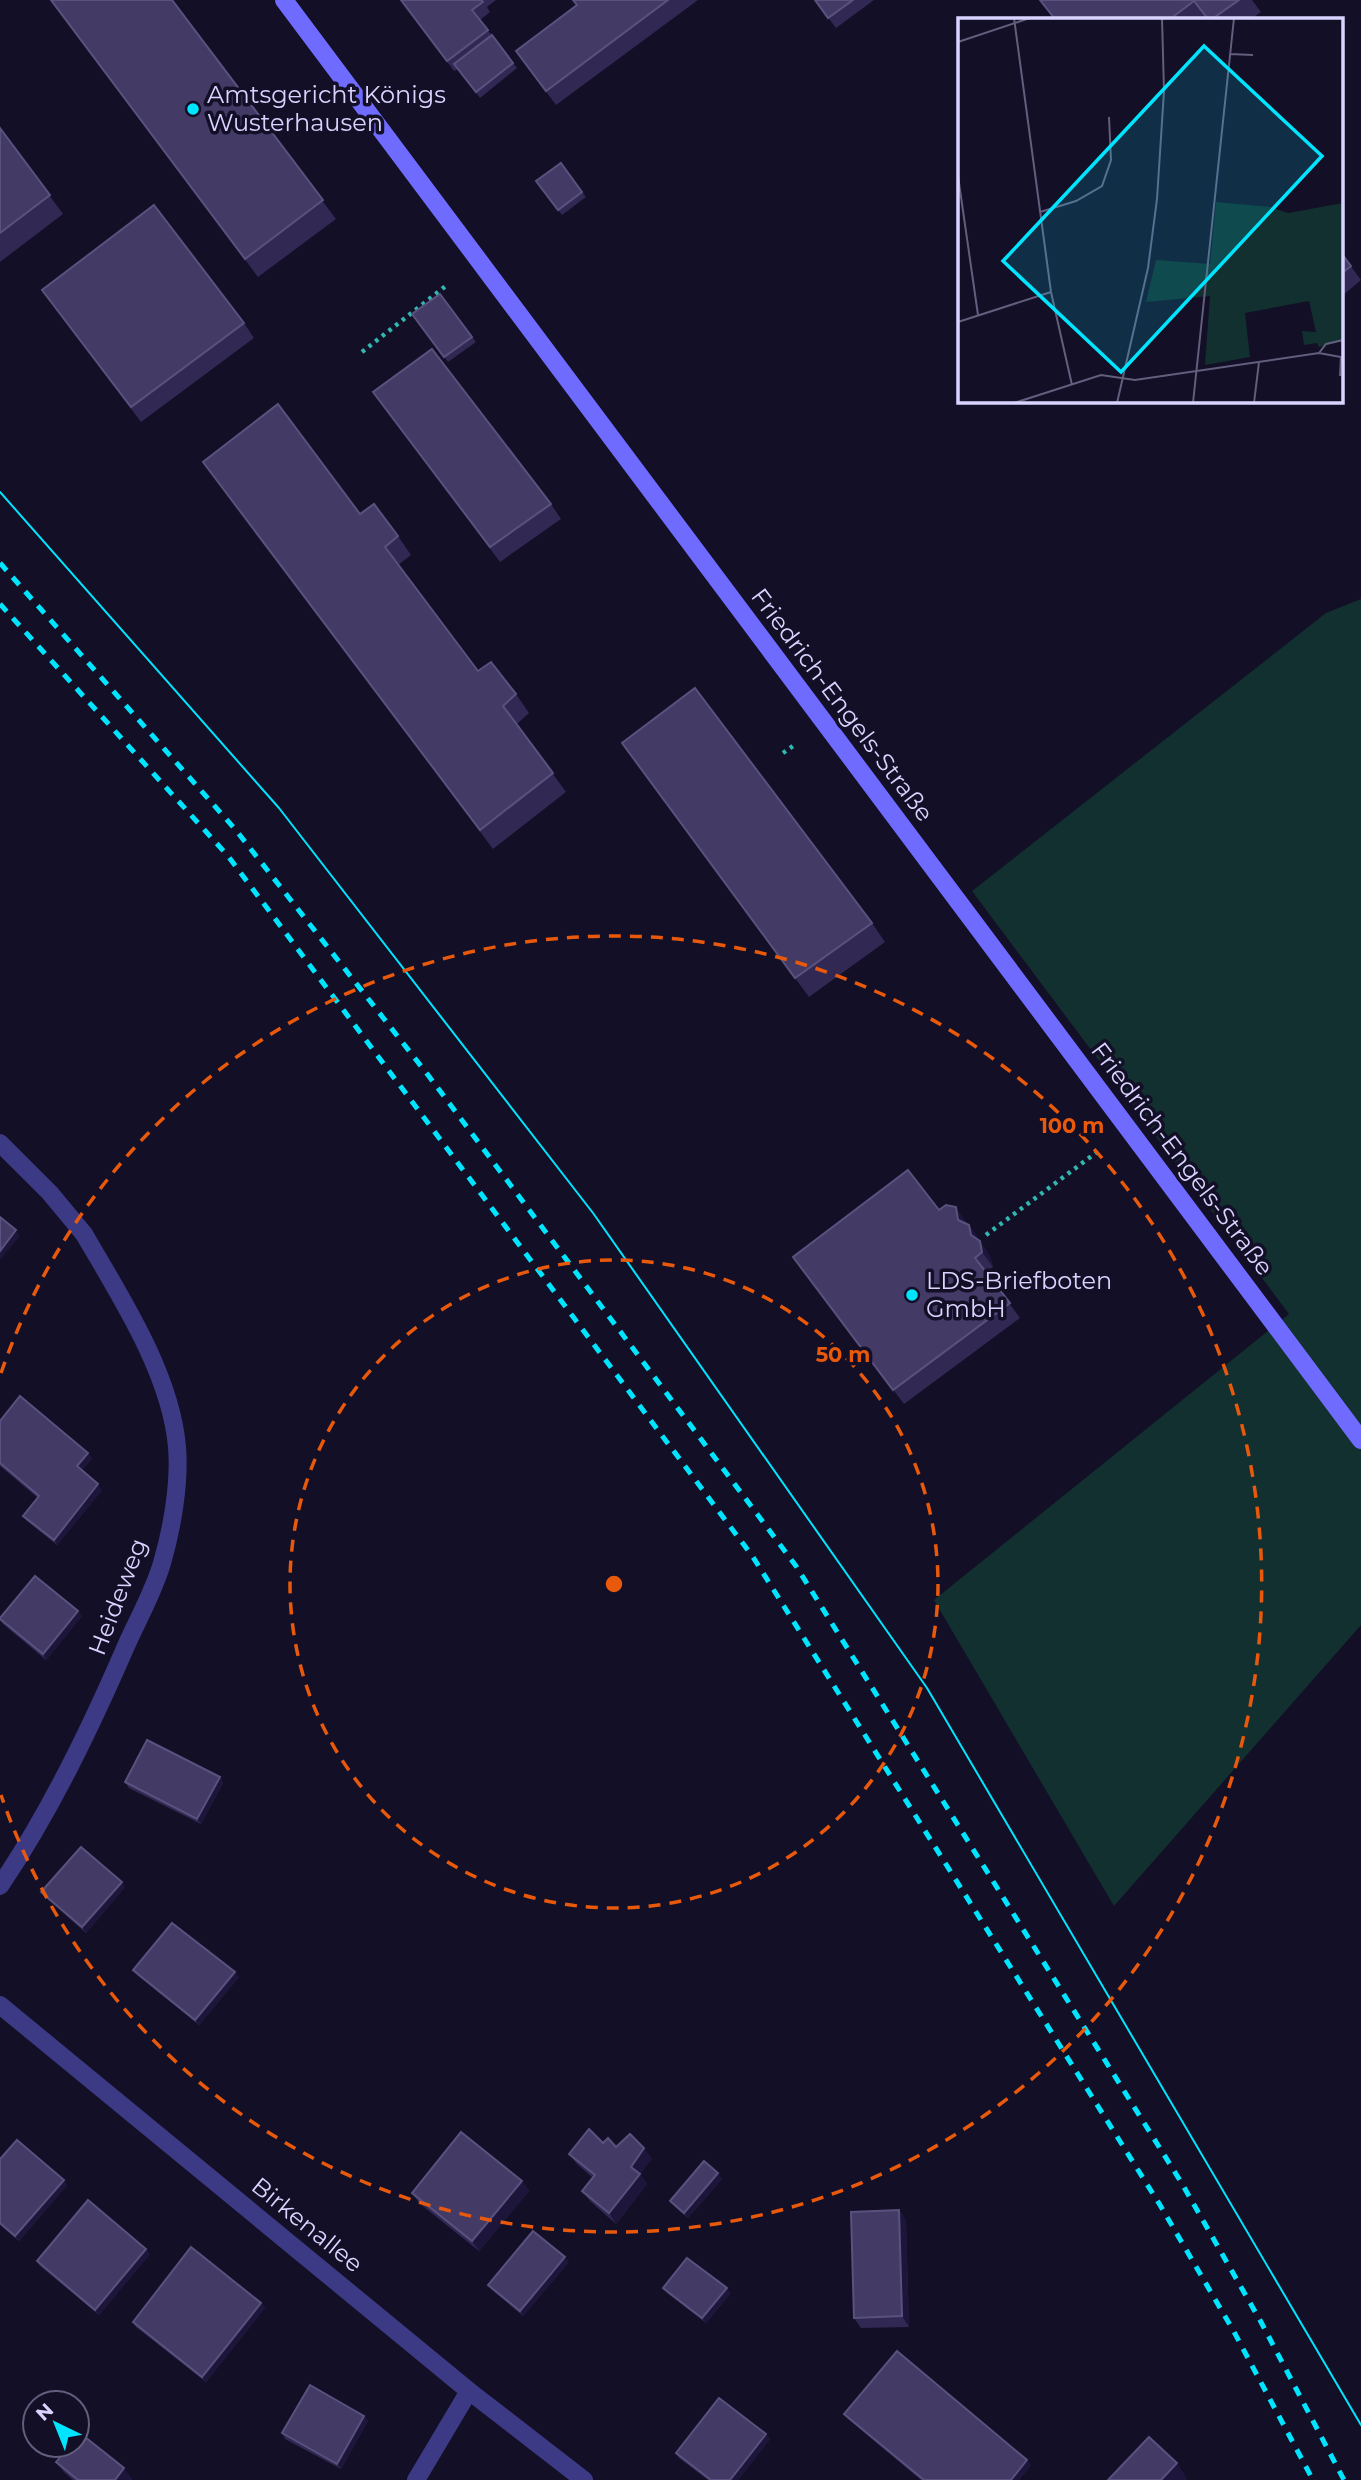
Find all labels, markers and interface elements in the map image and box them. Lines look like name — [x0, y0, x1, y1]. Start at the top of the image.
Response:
inset map — [958, 18, 1344, 402]
place label: Amtsgericht Königs Wusterhausen — [207, 80, 446, 137]
marker: Amtsgericht Königs Wusterhausen — [185, 101, 201, 117]
street label: Friedrich-Engels-Straße — [745, 582, 939, 827]
street label: Friedrich-Engels-Straße — [1085, 1036, 1279, 1281]
text: 100 m — [1040, 1113, 1104, 1138]
place label: LDS-Briefboten GmbH — [926, 1266, 1112, 1323]
marker: LDS-Briefboten GmbH — [904, 1287, 920, 1303]
text: 50 m — [816, 1342, 870, 1367]
street label: Heideweg — [82, 1534, 153, 1659]
centre of rings — [602, 1572, 626, 1596]
street label: Birkenallee — [246, 2171, 369, 2278]
north arrow — [21, 2389, 91, 2459]
text: N — [31, 2398, 58, 2426]

